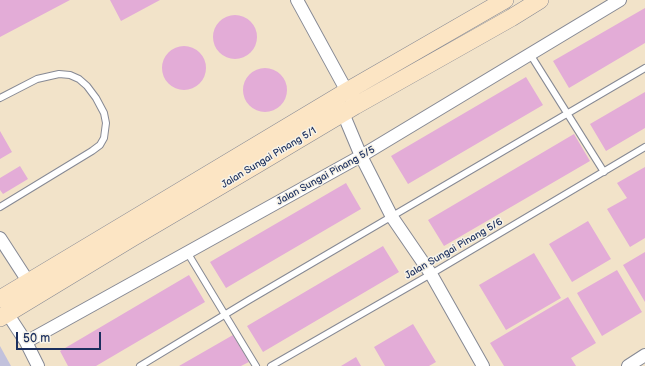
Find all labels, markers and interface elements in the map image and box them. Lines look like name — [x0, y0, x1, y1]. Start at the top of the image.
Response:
street label: Jalan Sungai Pinang 5/1 — [219, 125, 319, 191]
street label: Jalan Sungai Pinang 5/5 — [275, 144, 377, 208]
street label: Jalan Sungai Pinang 5/6 — [403, 216, 505, 282]
scale bar — [18, 324, 103, 350]
text: 50 m — [23, 331, 50, 346]

